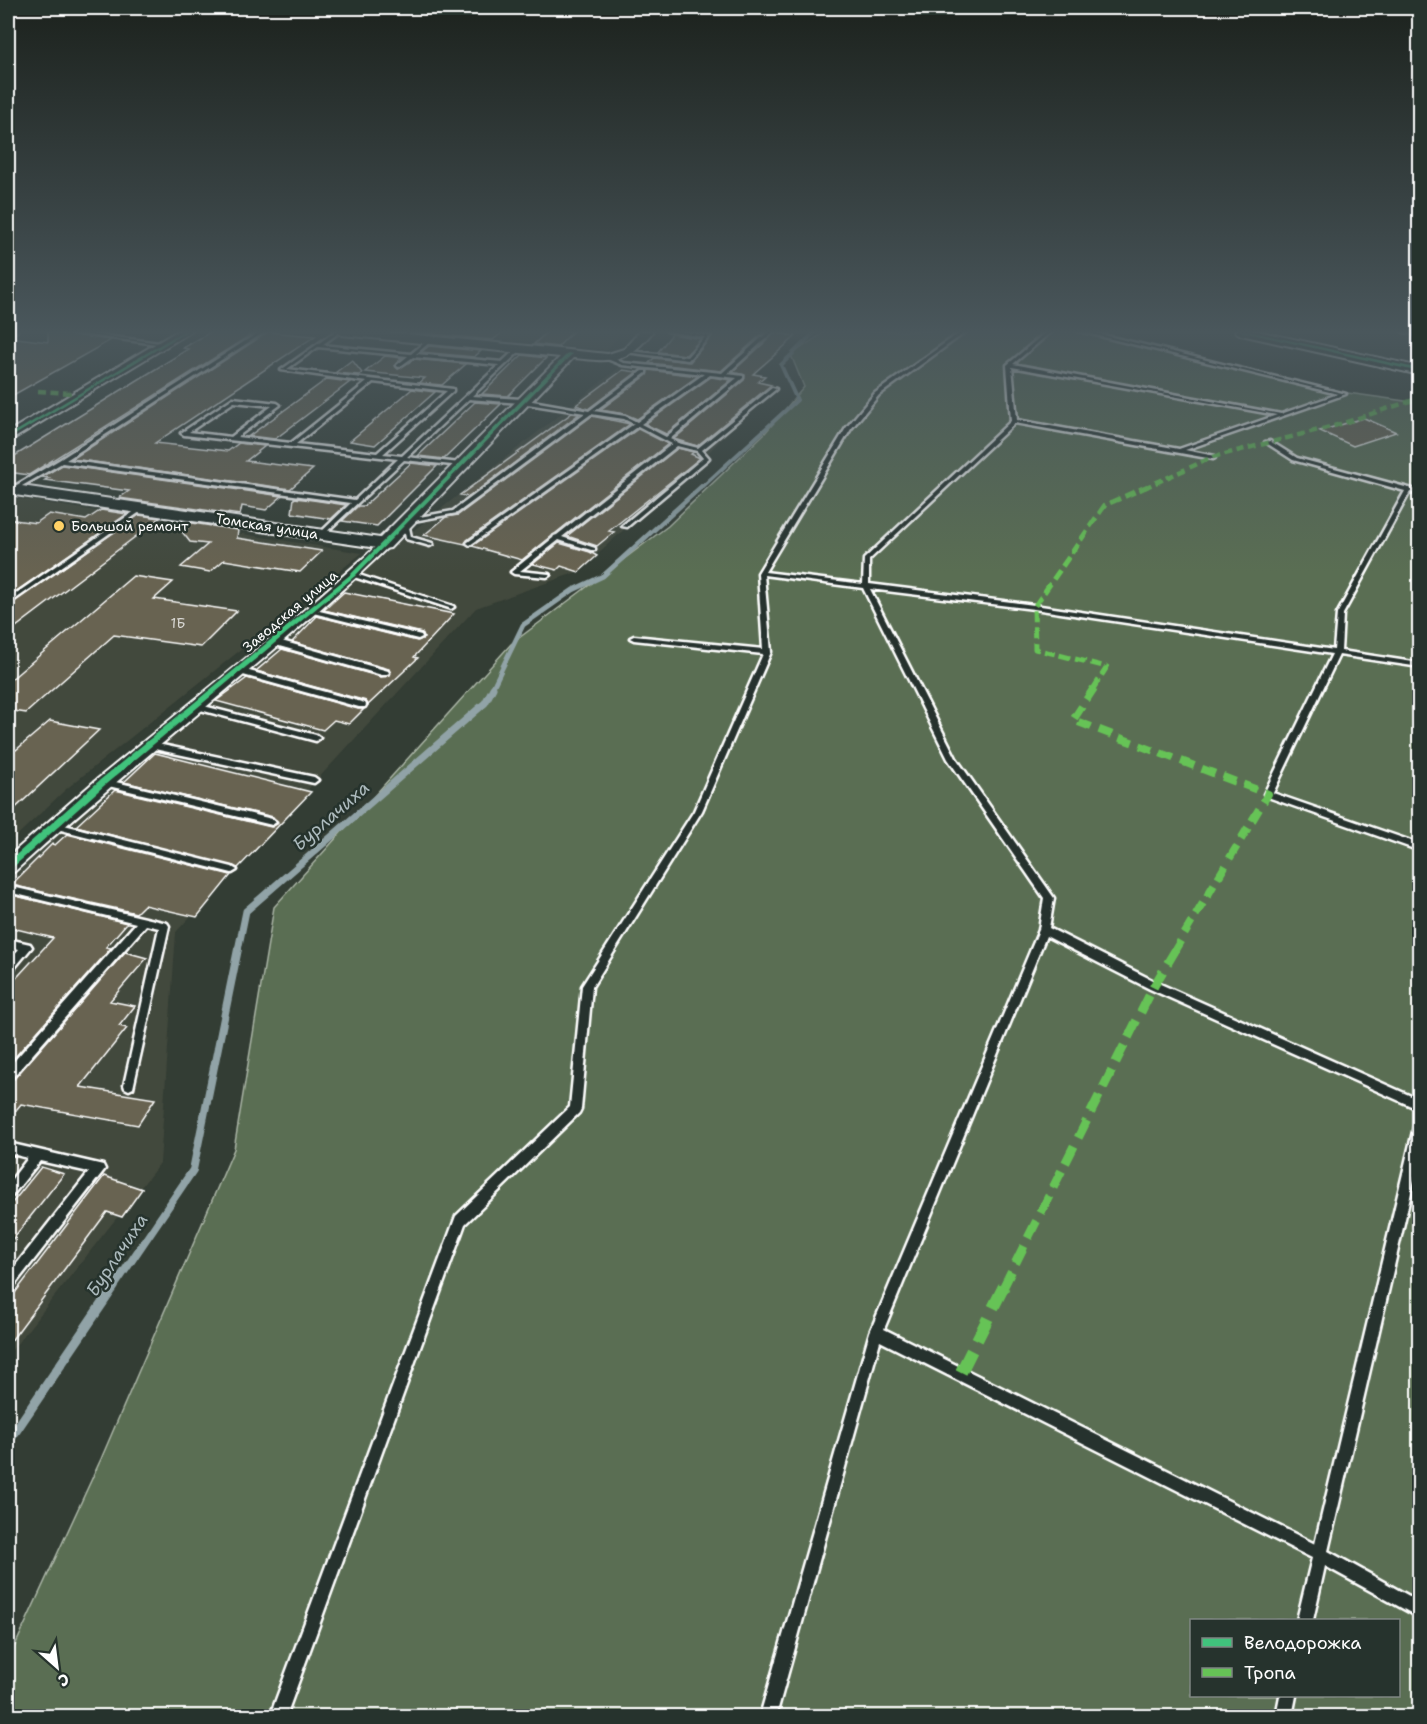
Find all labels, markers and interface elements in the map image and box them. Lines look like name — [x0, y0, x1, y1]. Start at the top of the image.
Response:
street label: Томская улица — [214, 509, 320, 543]
place label: Большой ремонт — [71, 517, 189, 535]
marker: Большой ремонт — [52, 519, 66, 533]
street label: Заводская улица — [239, 566, 341, 656]
house number: 1Б — [170, 614, 186, 632]
water label: Бурлачиха — [287, 776, 375, 856]
water label: Бурлачиха — [81, 1209, 153, 1301]
legend — [1190, 1619, 1400, 1697]
text: Велодорожка — [1244, 1631, 1362, 1655]
north arrow — [27, 1637, 87, 1697]
text: Тропа — [1244, 1661, 1296, 1685]
text: С — [54, 1668, 73, 1691]

